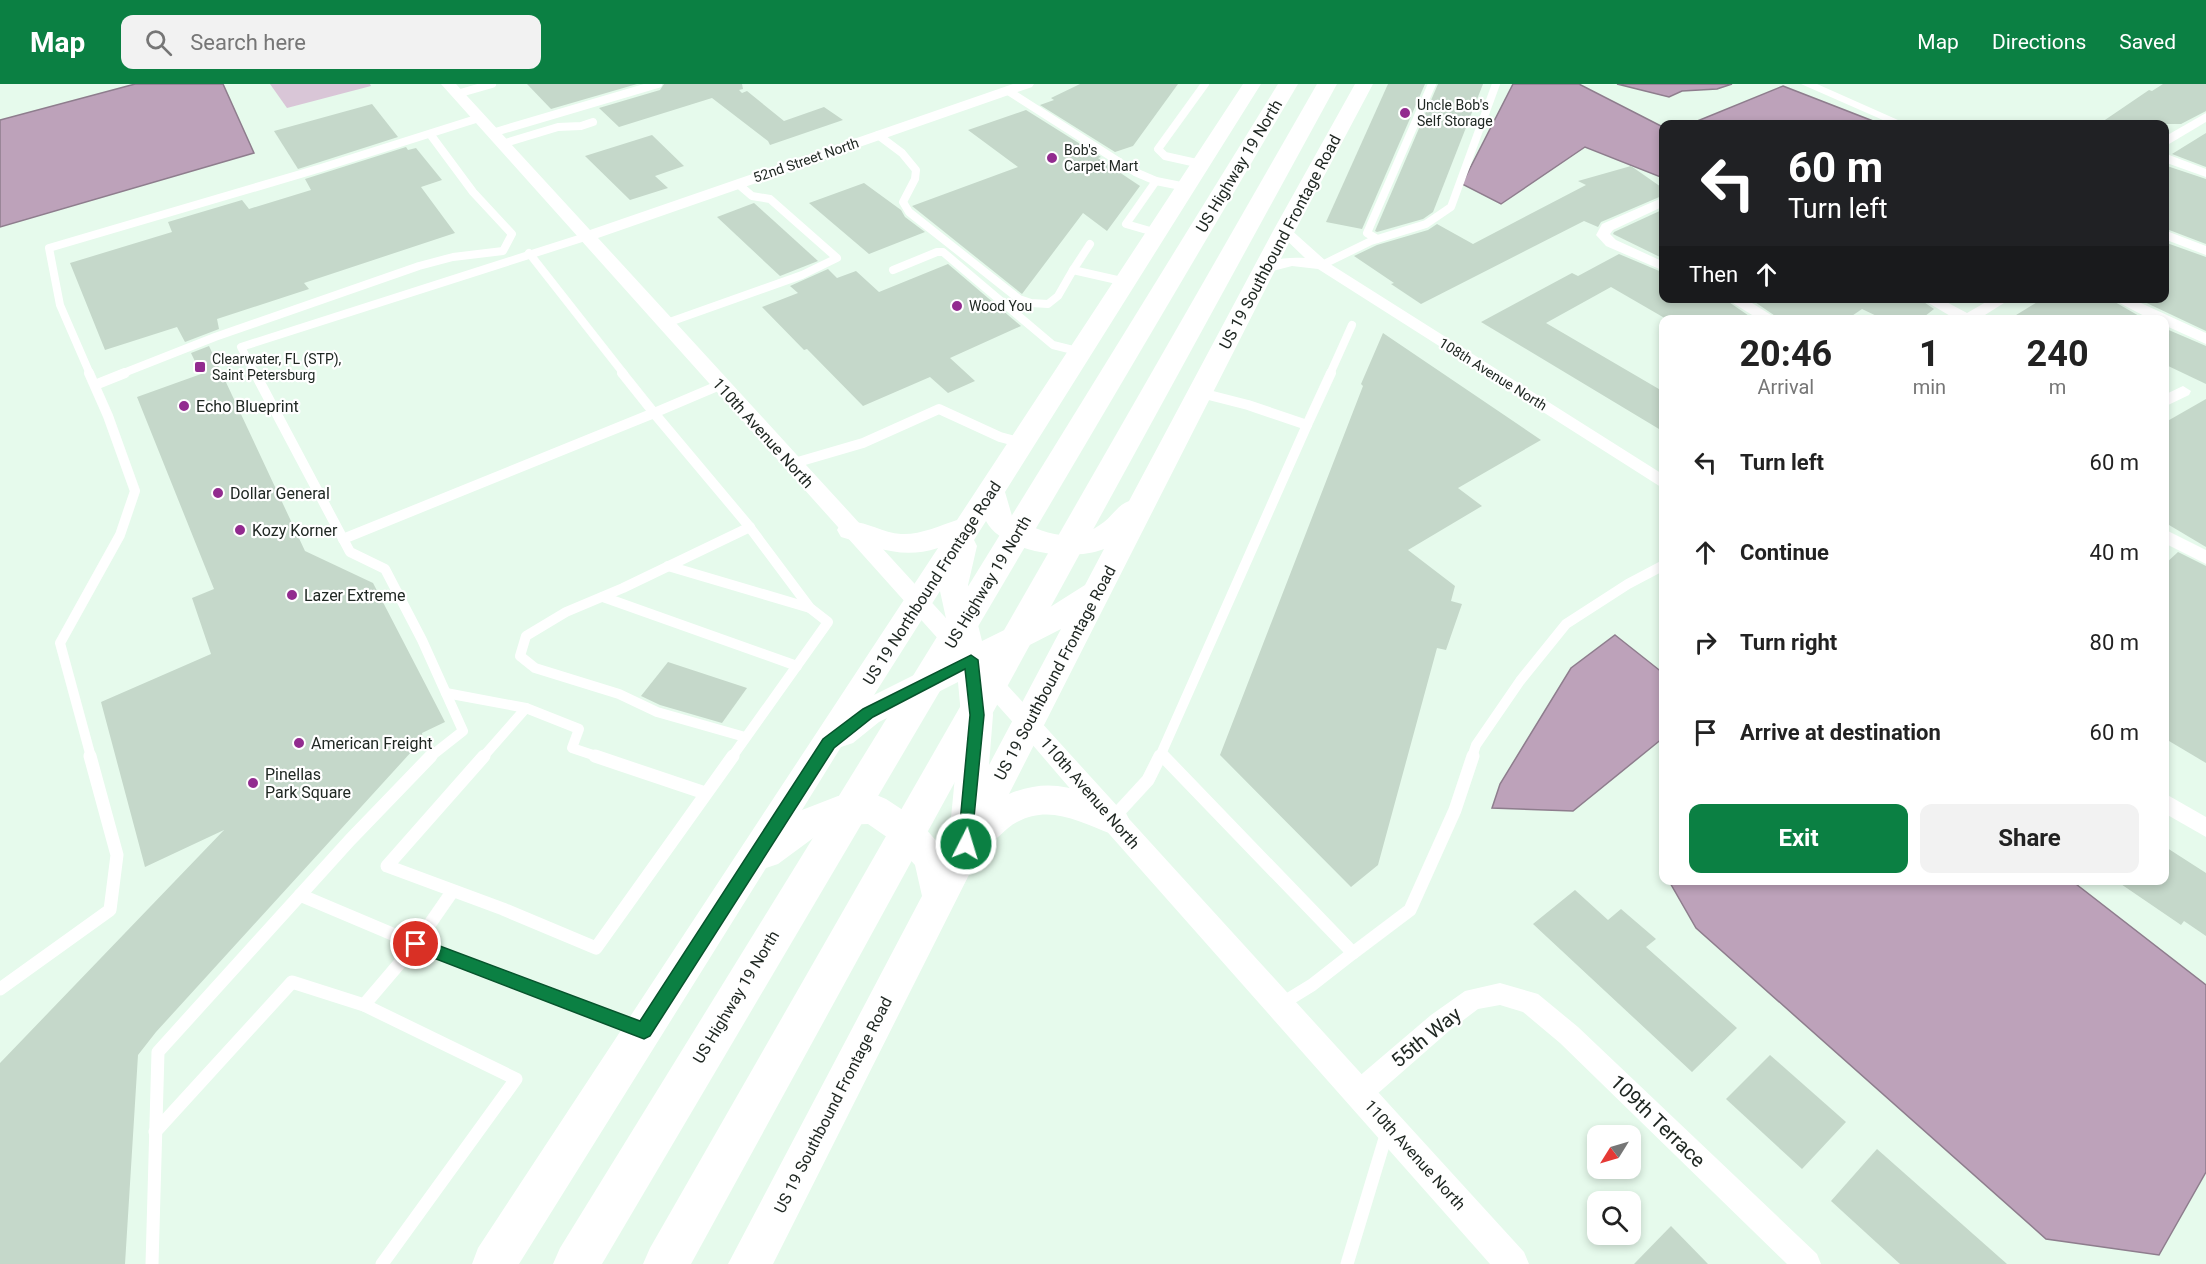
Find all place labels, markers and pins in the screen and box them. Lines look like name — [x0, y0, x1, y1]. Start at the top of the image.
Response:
place label: Uncle Bob's Self Storage — [1417, 97, 1493, 129]
marker: Uncle Bob's Self Storage — [1398, 106, 1412, 120]
place label: Bob's Carpet Mart — [1064, 142, 1139, 174]
marker: Bob's Carpet Mart — [1045, 151, 1059, 165]
place label: Wood You — [969, 298, 1032, 314]
marker: Wood You — [950, 299, 964, 313]
place label: Clearwater, FL (STP), Saint Petersburg — [212, 351, 342, 383]
marker: Clearwater, FL (STP), Saint Petersburg — [193, 360, 207, 374]
place label: Echo Blueprint — [196, 397, 299, 416]
marker: Echo Blueprint — [177, 399, 191, 413]
place label: Dollar General — [230, 484, 330, 503]
marker: Dollar General — [211, 486, 225, 500]
place label: Kozy Korner — [252, 521, 338, 540]
marker: Kozy Korner — [233, 523, 247, 537]
place label: Lazer Extreme — [304, 586, 406, 605]
marker: Lazer Extreme — [285, 588, 299, 602]
place label: American Freight — [311, 734, 432, 753]
marker: American Freight — [292, 736, 306, 750]
place label: Pinellas Park Square — [265, 765, 351, 802]
marker: Pinellas Park Square — [246, 776, 260, 790]
pin — [390, 918, 441, 969]

